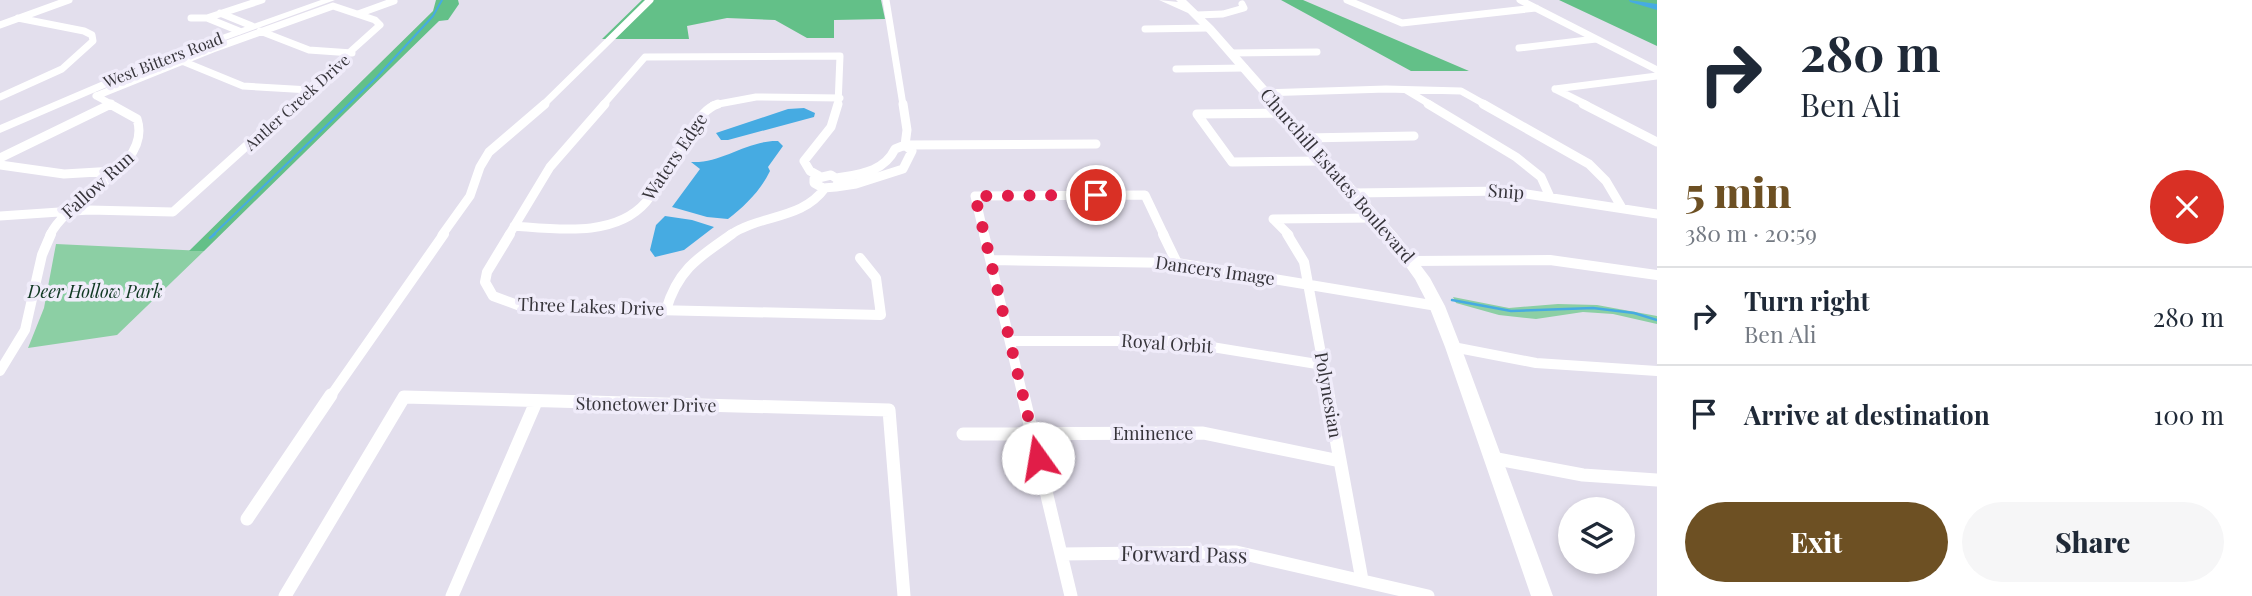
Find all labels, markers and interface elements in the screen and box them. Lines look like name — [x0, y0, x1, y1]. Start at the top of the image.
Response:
text: 280 m — [1800, 19, 1940, 84]
street label: West Bitters Road — [99, 27, 225, 92]
icon: right — [1685, 28, 1776, 119]
street label: Antler Creek Drive — [239, 49, 354, 155]
text: Ben Ali — [1800, 82, 1901, 125]
street label: Churchill Estates Boulevard — [1255, 83, 1421, 268]
street label: Waters Edge — [636, 108, 712, 206]
street label: Fallow Run — [56, 145, 139, 223]
text: 5 min — [1685, 163, 1792, 219]
pin — [1066, 165, 1126, 225]
button: close — [2150, 170, 2224, 244]
icon: arrive — [1077, 176, 1115, 214]
street label: Snip — [1487, 178, 1525, 204]
text: 380 m · 20:59 — [1685, 217, 1817, 248]
street label: Dancers Image — [1154, 250, 1276, 290]
park label: Deer Hollow Park — [26, 279, 163, 303]
text: Turn right — [1744, 283, 1870, 318]
street label: Three Lakes Drive — [517, 291, 665, 321]
icon: right — [1685, 297, 1723, 335]
text: 280 m — [2153, 299, 2224, 334]
text: Ben Ali — [1744, 318, 1816, 349]
street label: Royal Orbit — [1120, 328, 1214, 358]
street label: Polynesian — [1310, 350, 1348, 440]
street label: Stonetower Drive — [575, 391, 717, 417]
icon: arrive — [1685, 395, 1723, 433]
text: Arrive at destination — [1744, 397, 1990, 432]
text: 100 m — [2154, 397, 2224, 432]
position arrow — [1001, 421, 1075, 495]
street label: Eminence — [1113, 421, 1193, 445]
map controls — [1558, 497, 1635, 574]
button: layers — [1558, 497, 1635, 574]
button: Exit — [1685, 502, 1948, 582]
button: Share — [1962, 502, 2224, 582]
street label: Forward Pass — [1121, 538, 1248, 568]

